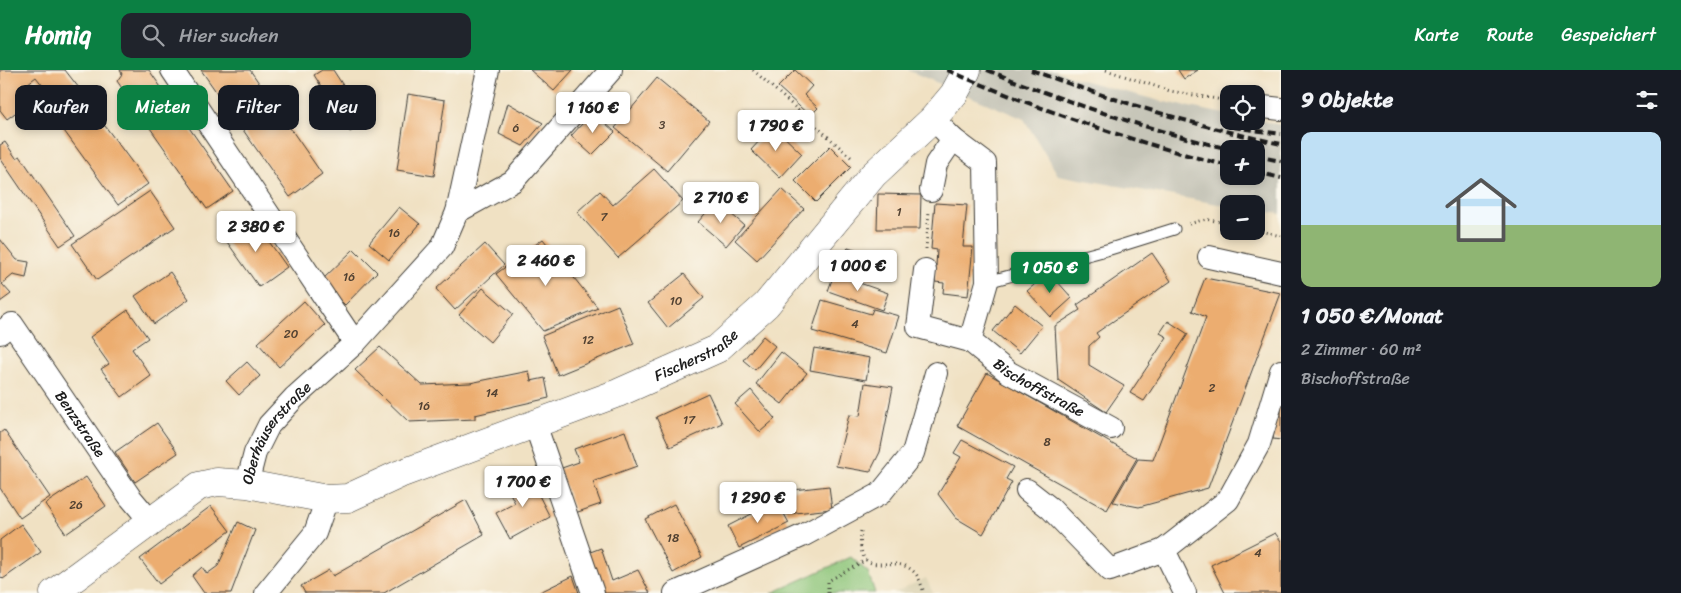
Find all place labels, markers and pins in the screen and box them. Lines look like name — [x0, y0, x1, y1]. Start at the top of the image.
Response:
pin: 1 160 € — [547, 92, 639, 134]
pin: 1 790 € — [730, 109, 822, 152]
pin: 2 710 € — [675, 182, 767, 224]
pin: 2 380 € — [210, 210, 302, 253]
pin: 2 460 € — [500, 244, 592, 287]
pin: 1 000 € — [812, 250, 904, 292]
pin: 1 050 € — [1004, 252, 1096, 294]
pin: 1 700 € — [477, 466, 569, 508]
pin: 1 290 € — [712, 482, 804, 524]

